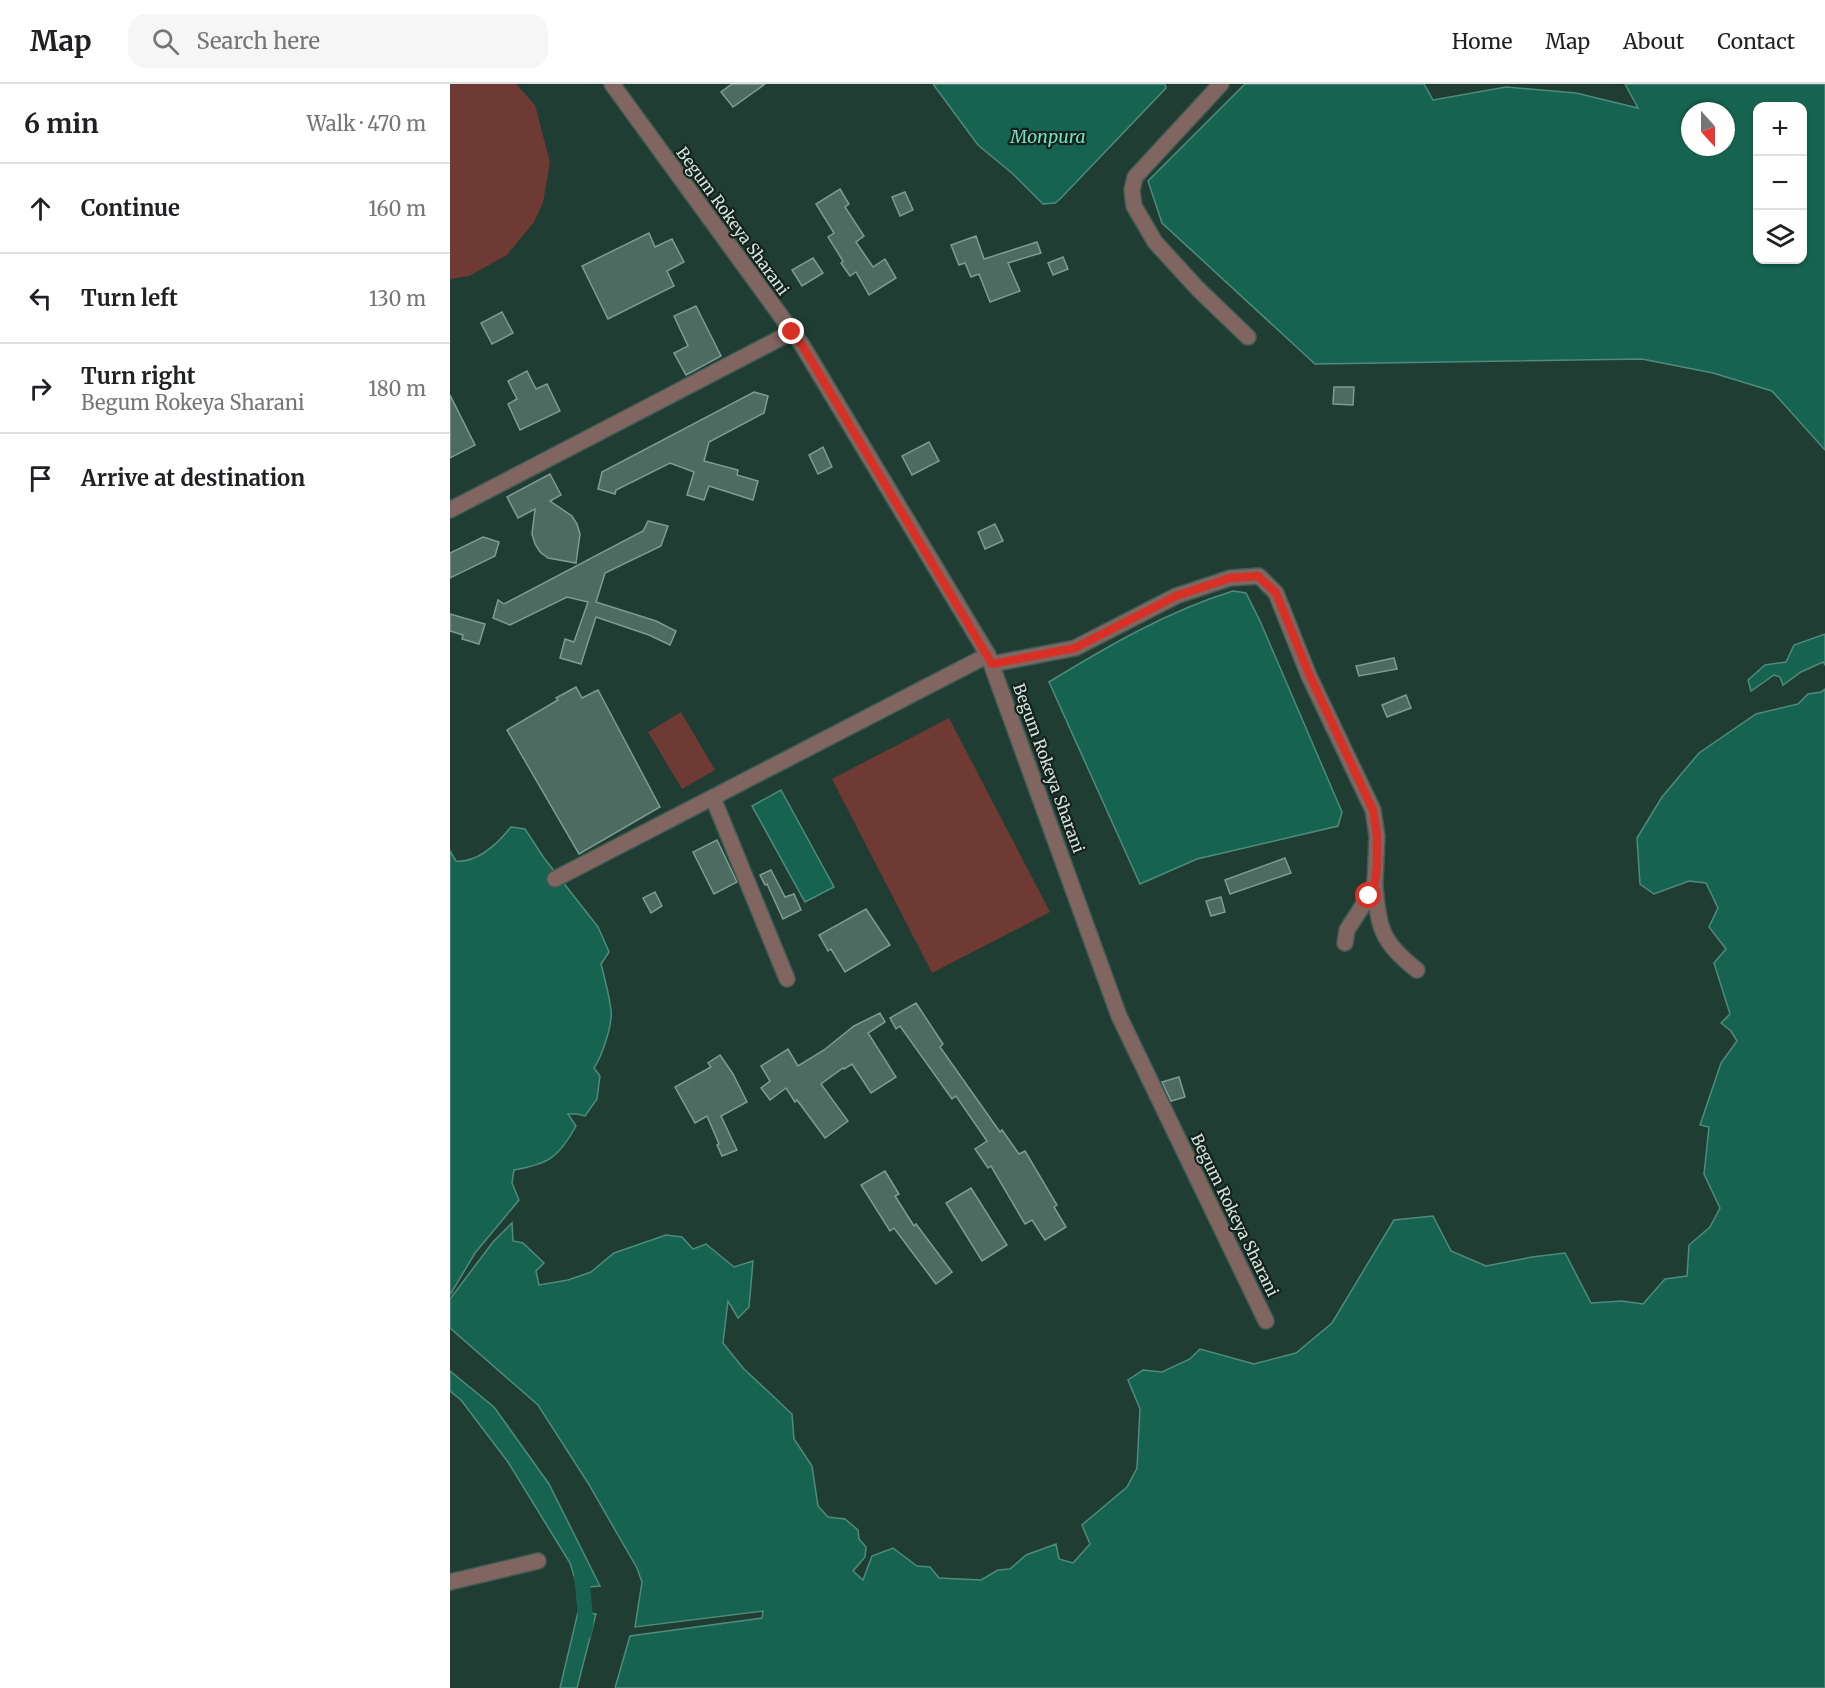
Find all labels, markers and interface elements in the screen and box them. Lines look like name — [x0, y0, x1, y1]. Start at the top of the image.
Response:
search box — [128, 14, 548, 68]
text: Map — [30, 23, 92, 59]
icon: search — [149, 25, 182, 58]
text: Search here — [197, 27, 320, 55]
text: Home — [1452, 28, 1512, 55]
text: Map — [1545, 28, 1590, 55]
text: About — [1623, 28, 1684, 55]
text: Contact — [1717, 28, 1795, 55]
north arrow — [1681, 102, 1735, 156]
map controls — [1753, 102, 1807, 264]
button: + — [1753, 102, 1807, 156]
text: 6 min — [24, 107, 99, 140]
text: Walk · 470 m — [307, 111, 426, 136]
water label: Monpura — [1009, 125, 1086, 148]
street label: Begum Rokeya Sharani — [672, 143, 794, 299]
button: − — [1753, 156, 1807, 210]
icon: ahead — [24, 192, 57, 225]
text: Continue — [81, 194, 180, 222]
text: 160 m — [368, 196, 426, 221]
button: layers — [1753, 210, 1807, 264]
icon: left — [24, 282, 57, 315]
text: Turn left — [81, 284, 178, 312]
text: 130 m — [369, 286, 426, 311]
route end — [778, 318, 804, 344]
text: Turn right — [81, 362, 195, 390]
icon: right — [24, 372, 57, 405]
text: 180 m — [368, 376, 426, 401]
text: Begum Rokeya Sharani — [81, 390, 304, 415]
icon: arrive — [24, 462, 57, 495]
text: Arrive at destination — [81, 464, 305, 492]
street label: Begum Rokeya Sharani — [1009, 681, 1089, 855]
route start — [1355, 882, 1381, 908]
street label: Begum Rokeya Sharani — [1187, 1130, 1283, 1300]

